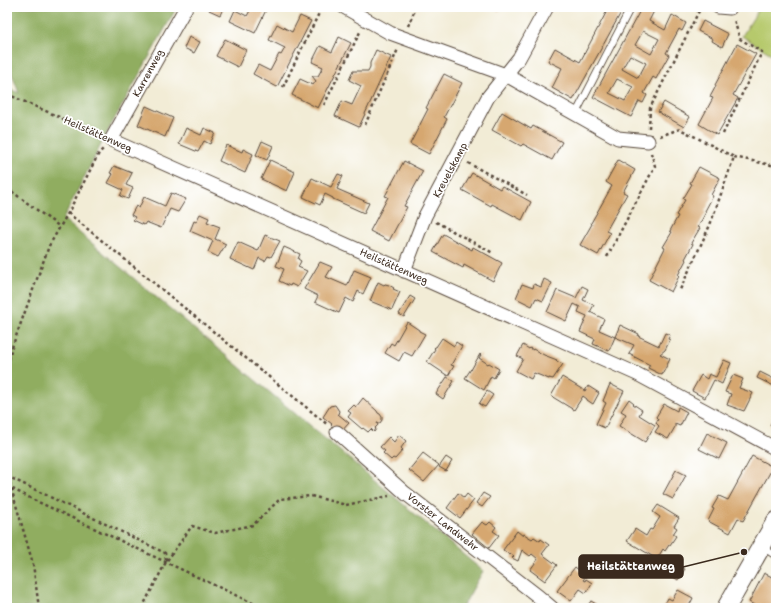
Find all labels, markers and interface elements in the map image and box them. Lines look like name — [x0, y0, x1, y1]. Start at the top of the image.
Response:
street label: Karrenweg — [130, 47, 166, 99]
street label: Heilstättenweg — [62, 113, 134, 155]
street label: Kreuelskamp — [430, 140, 470, 200]
street label: Heilstättenweg — [358, 245, 430, 287]
street label: Vorster Landwehr — [404, 490, 482, 554]
callout: Heilstättenweg — [579, 555, 683, 578]
text: Heilstättenweg — [587, 559, 675, 574]

